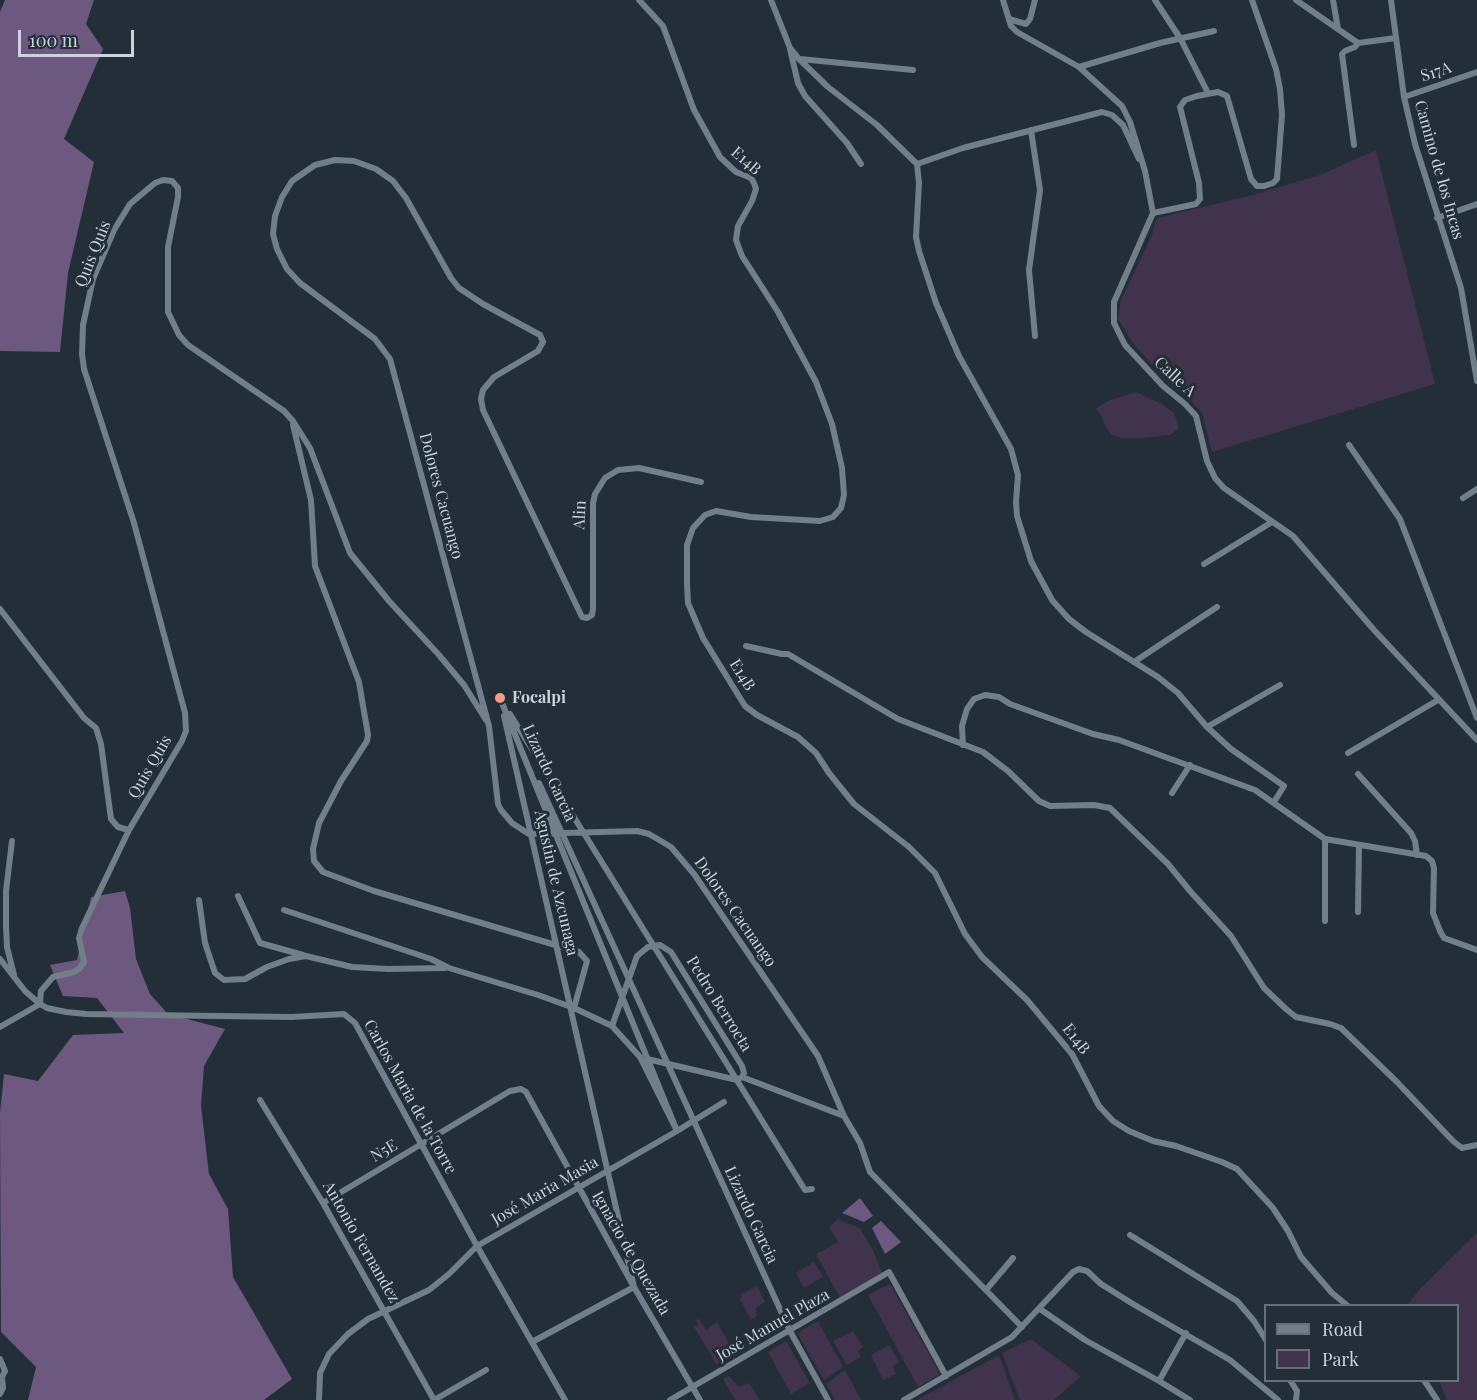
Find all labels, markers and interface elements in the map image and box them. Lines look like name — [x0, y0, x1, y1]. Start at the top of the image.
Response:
scale bar — [21, 18, 136, 56]
text: 100 m — [29, 28, 78, 52]
street label: S17A — [1418, 58, 1454, 86]
street label: Camino de los Incas — [1410, 98, 1468, 242]
street label: E14B — [727, 143, 765, 179]
street label: Quis Quis — [71, 218, 115, 290]
street label: Calle A — [1150, 353, 1200, 401]
street label: Dolores Cacuango — [415, 431, 467, 561]
street label: Alin — [570, 500, 590, 530]
street label: E14B — [725, 656, 759, 694]
place label: Focalpi — [512, 688, 566, 708]
marker: Focalpi — [493, 691, 507, 705]
street label: Lizardo Garcia — [518, 721, 580, 825]
street label: Quis Quis — [124, 732, 176, 802]
street label: Agustin de Azcunaga — [530, 808, 582, 958]
street label: Dolores Cacuango — [690, 853, 780, 971]
street label: Pedro Berroeta — [682, 953, 756, 1055]
street label: Carlos Maria de la Torre — [360, 1016, 460, 1178]
street label: E14B — [1058, 1020, 1094, 1058]
street label: N5E — [367, 1136, 401, 1166]
street label: José Maria Masia — [488, 1153, 602, 1229]
street label: Lizardo Garcia — [720, 1163, 782, 1267]
street label: Antonio Fernandez — [318, 1178, 404, 1306]
street label: Ignacio de Quezada — [588, 1188, 674, 1318]
street label: José Manuel Plaza — [713, 1285, 833, 1365]
legend — [1264, 1304, 1459, 1382]
text: Road — [1322, 1317, 1363, 1341]
text: Park — [1322, 1347, 1359, 1371]

